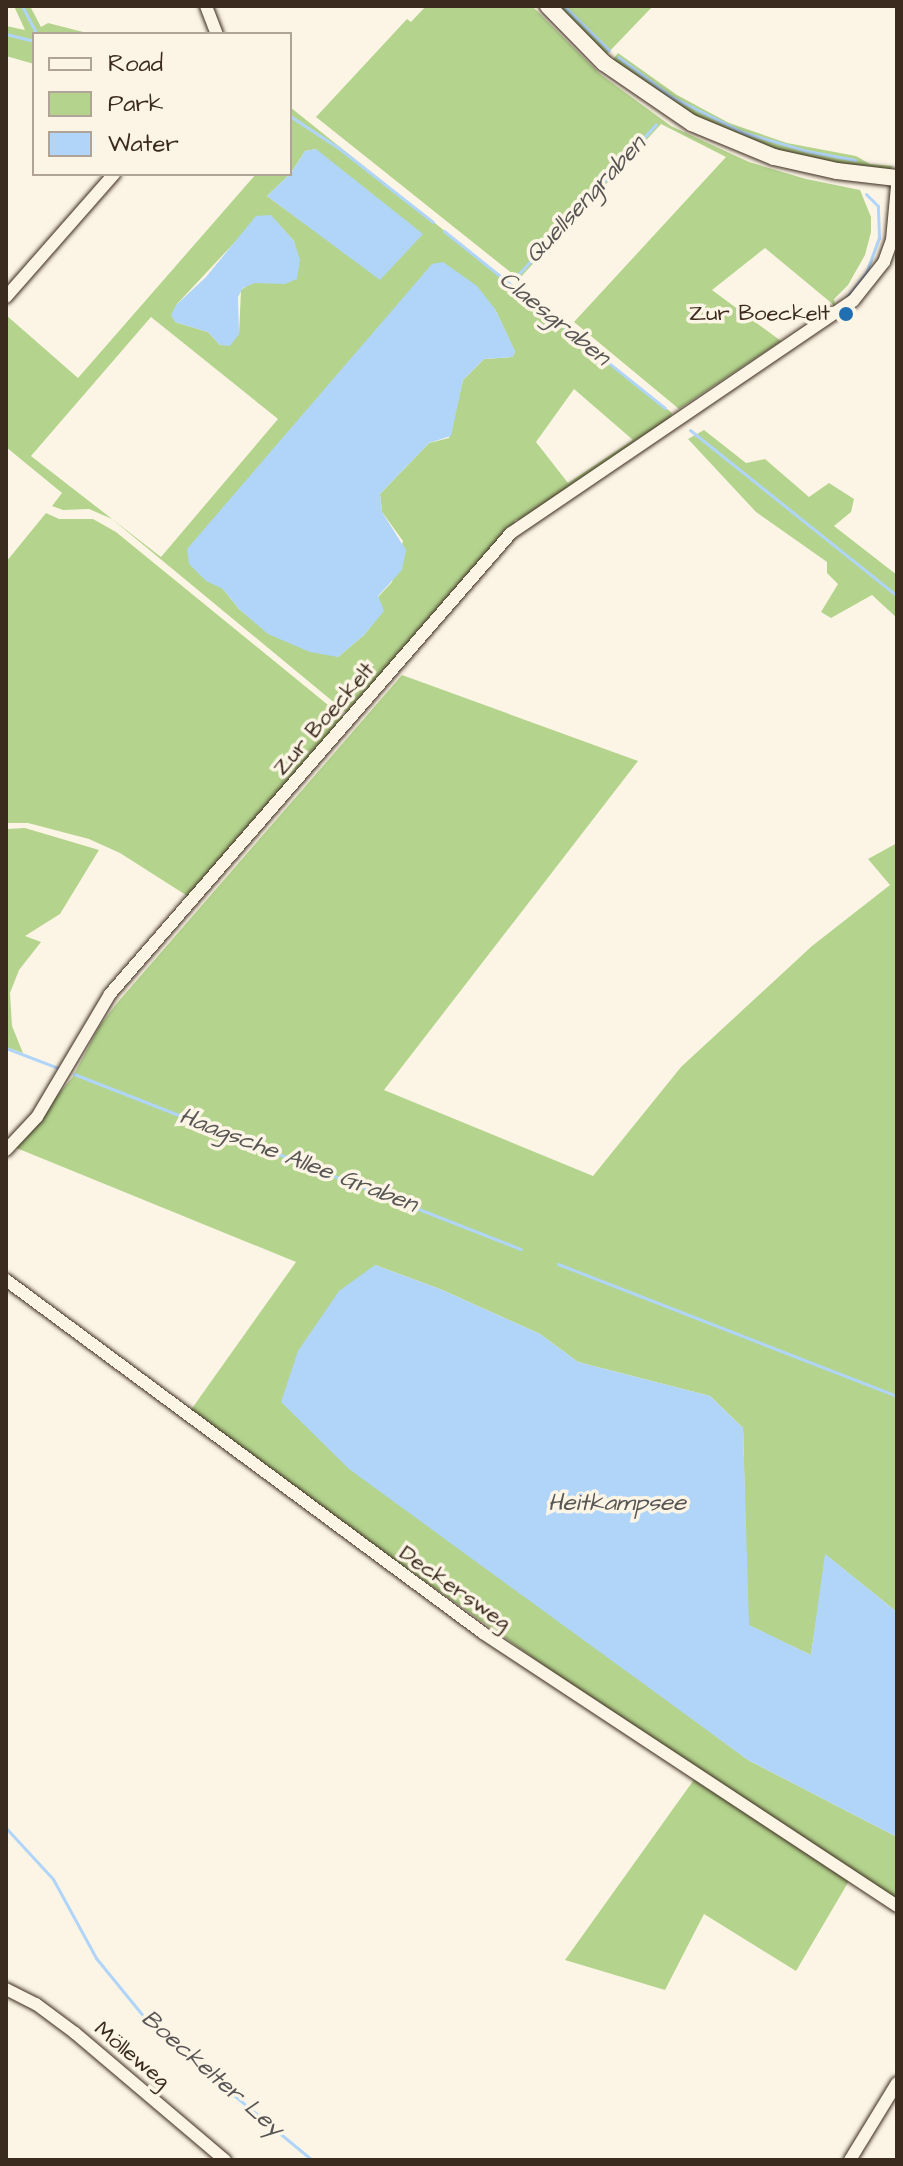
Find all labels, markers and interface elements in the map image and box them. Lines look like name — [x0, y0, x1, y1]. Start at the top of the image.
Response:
legend — [32, 32, 292, 176]
text: Road — [108, 47, 163, 81]
text: Park — [108, 87, 164, 121]
text: Water — [108, 127, 179, 161]
water label: Quellsengraben — [520, 131, 652, 269]
water label: Claesgraben — [493, 266, 615, 372]
place label: Zur Boeckelt — [689, 301, 830, 327]
marker: Zur Boeckelt — [837, 305, 855, 323]
street label: Zur Boeckelt — [268, 657, 380, 781]
water label: Haagsche Allee Graben — [175, 1102, 421, 1220]
water label: Heitkampsee — [548, 1490, 686, 1518]
street label: Deckersweg — [394, 1540, 516, 1636]
water label: Boeckelter Ley — [135, 2005, 289, 2143]
street label: Mölleweg — [89, 2016, 175, 2094]

